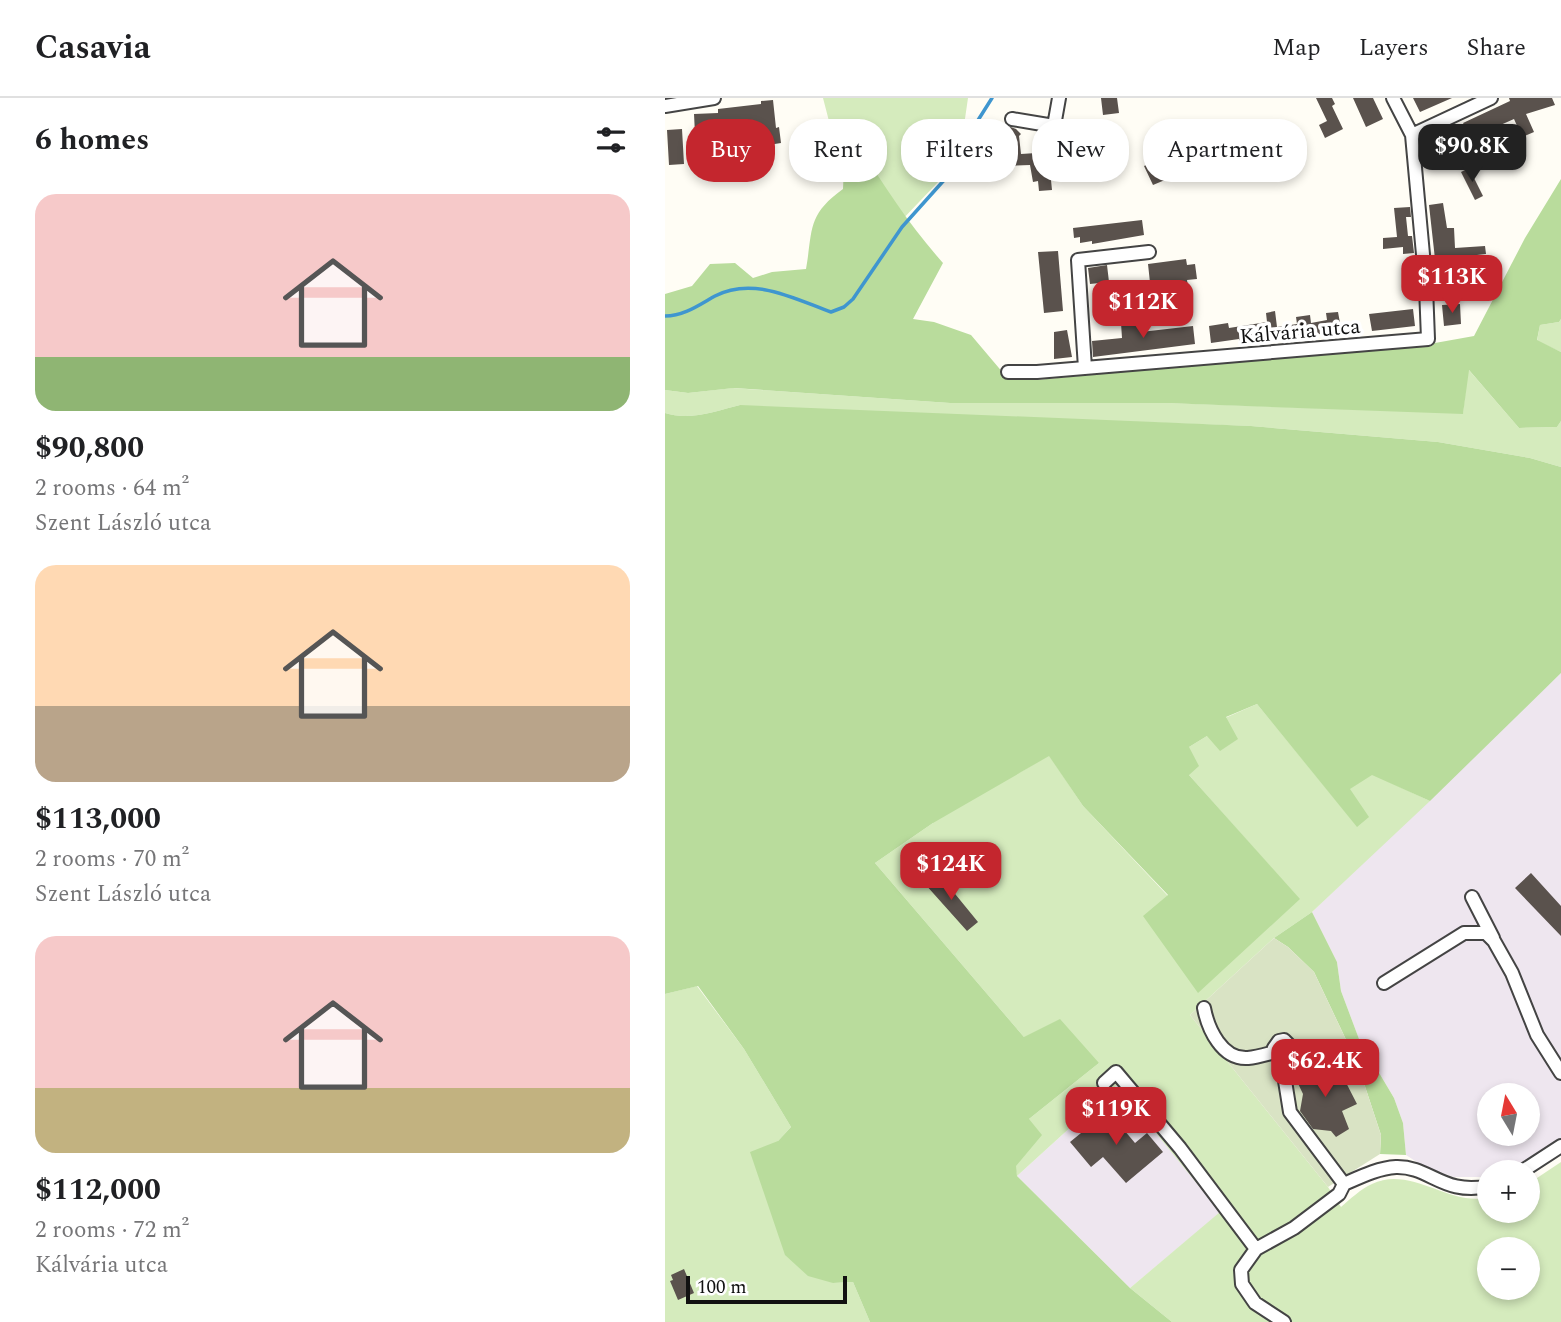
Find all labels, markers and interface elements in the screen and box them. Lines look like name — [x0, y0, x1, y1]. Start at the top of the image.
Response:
text: Casavia — [35, 23, 151, 73]
text: Map — [1272, 30, 1321, 66]
text: Layers — [1359, 30, 1429, 66]
text: Share — [1467, 30, 1526, 66]
text: 6 homes — [35, 117, 149, 163]
chip: Buy — [686, 119, 775, 182]
chip: Rent — [789, 119, 887, 182]
chip: Filters — [901, 119, 1018, 182]
chip: New — [1032, 119, 1129, 182]
chip: Apartment — [1143, 119, 1307, 182]
icon: filters — [592, 121, 630, 159]
pin: $90.8K — [1415, 125, 1529, 184]
text: $90.8K — [1434, 129, 1510, 164]
icon: home — [270, 240, 396, 366]
pin: $113K — [1403, 256, 1501, 315]
text: $113K — [1417, 260, 1487, 295]
pin: $112K — [1094, 280, 1192, 340]
text: $112K — [1108, 285, 1178, 320]
street label: Kálvária utca — [1238, 311, 1363, 353]
text: $90,800 — [35, 425, 144, 471]
text: 2 rooms · 64 m² — [35, 471, 189, 506]
text: Szent László utca — [35, 506, 211, 541]
icon: home — [270, 611, 396, 737]
text: $113,000 — [35, 796, 161, 842]
text: 2 rooms · 70 m² — [35, 842, 189, 877]
pin: $124K — [902, 842, 1000, 902]
text: $124K — [916, 847, 986, 882]
text: Szent László utca — [35, 877, 211, 912]
icon: home — [270, 982, 396, 1108]
pin: $62.4K — [1268, 1040, 1382, 1099]
text: $62.4K — [1287, 1044, 1363, 1079]
north arrow — [1477, 1083, 1540, 1146]
map controls — [1477, 1083, 1540, 1300]
pin: $119K — [1067, 1088, 1165, 1147]
text: $119K — [1081, 1092, 1151, 1127]
button: + — [1477, 1160, 1540, 1223]
text: $112,000 — [35, 1167, 161, 1213]
text: 2 rooms · 72 m² — [35, 1213, 189, 1248]
button: − — [1477, 1237, 1540, 1300]
text: Kálvária utca — [35, 1248, 168, 1283]
scale bar — [686, 1273, 847, 1305]
text: 100 m — [697, 1273, 747, 1302]

